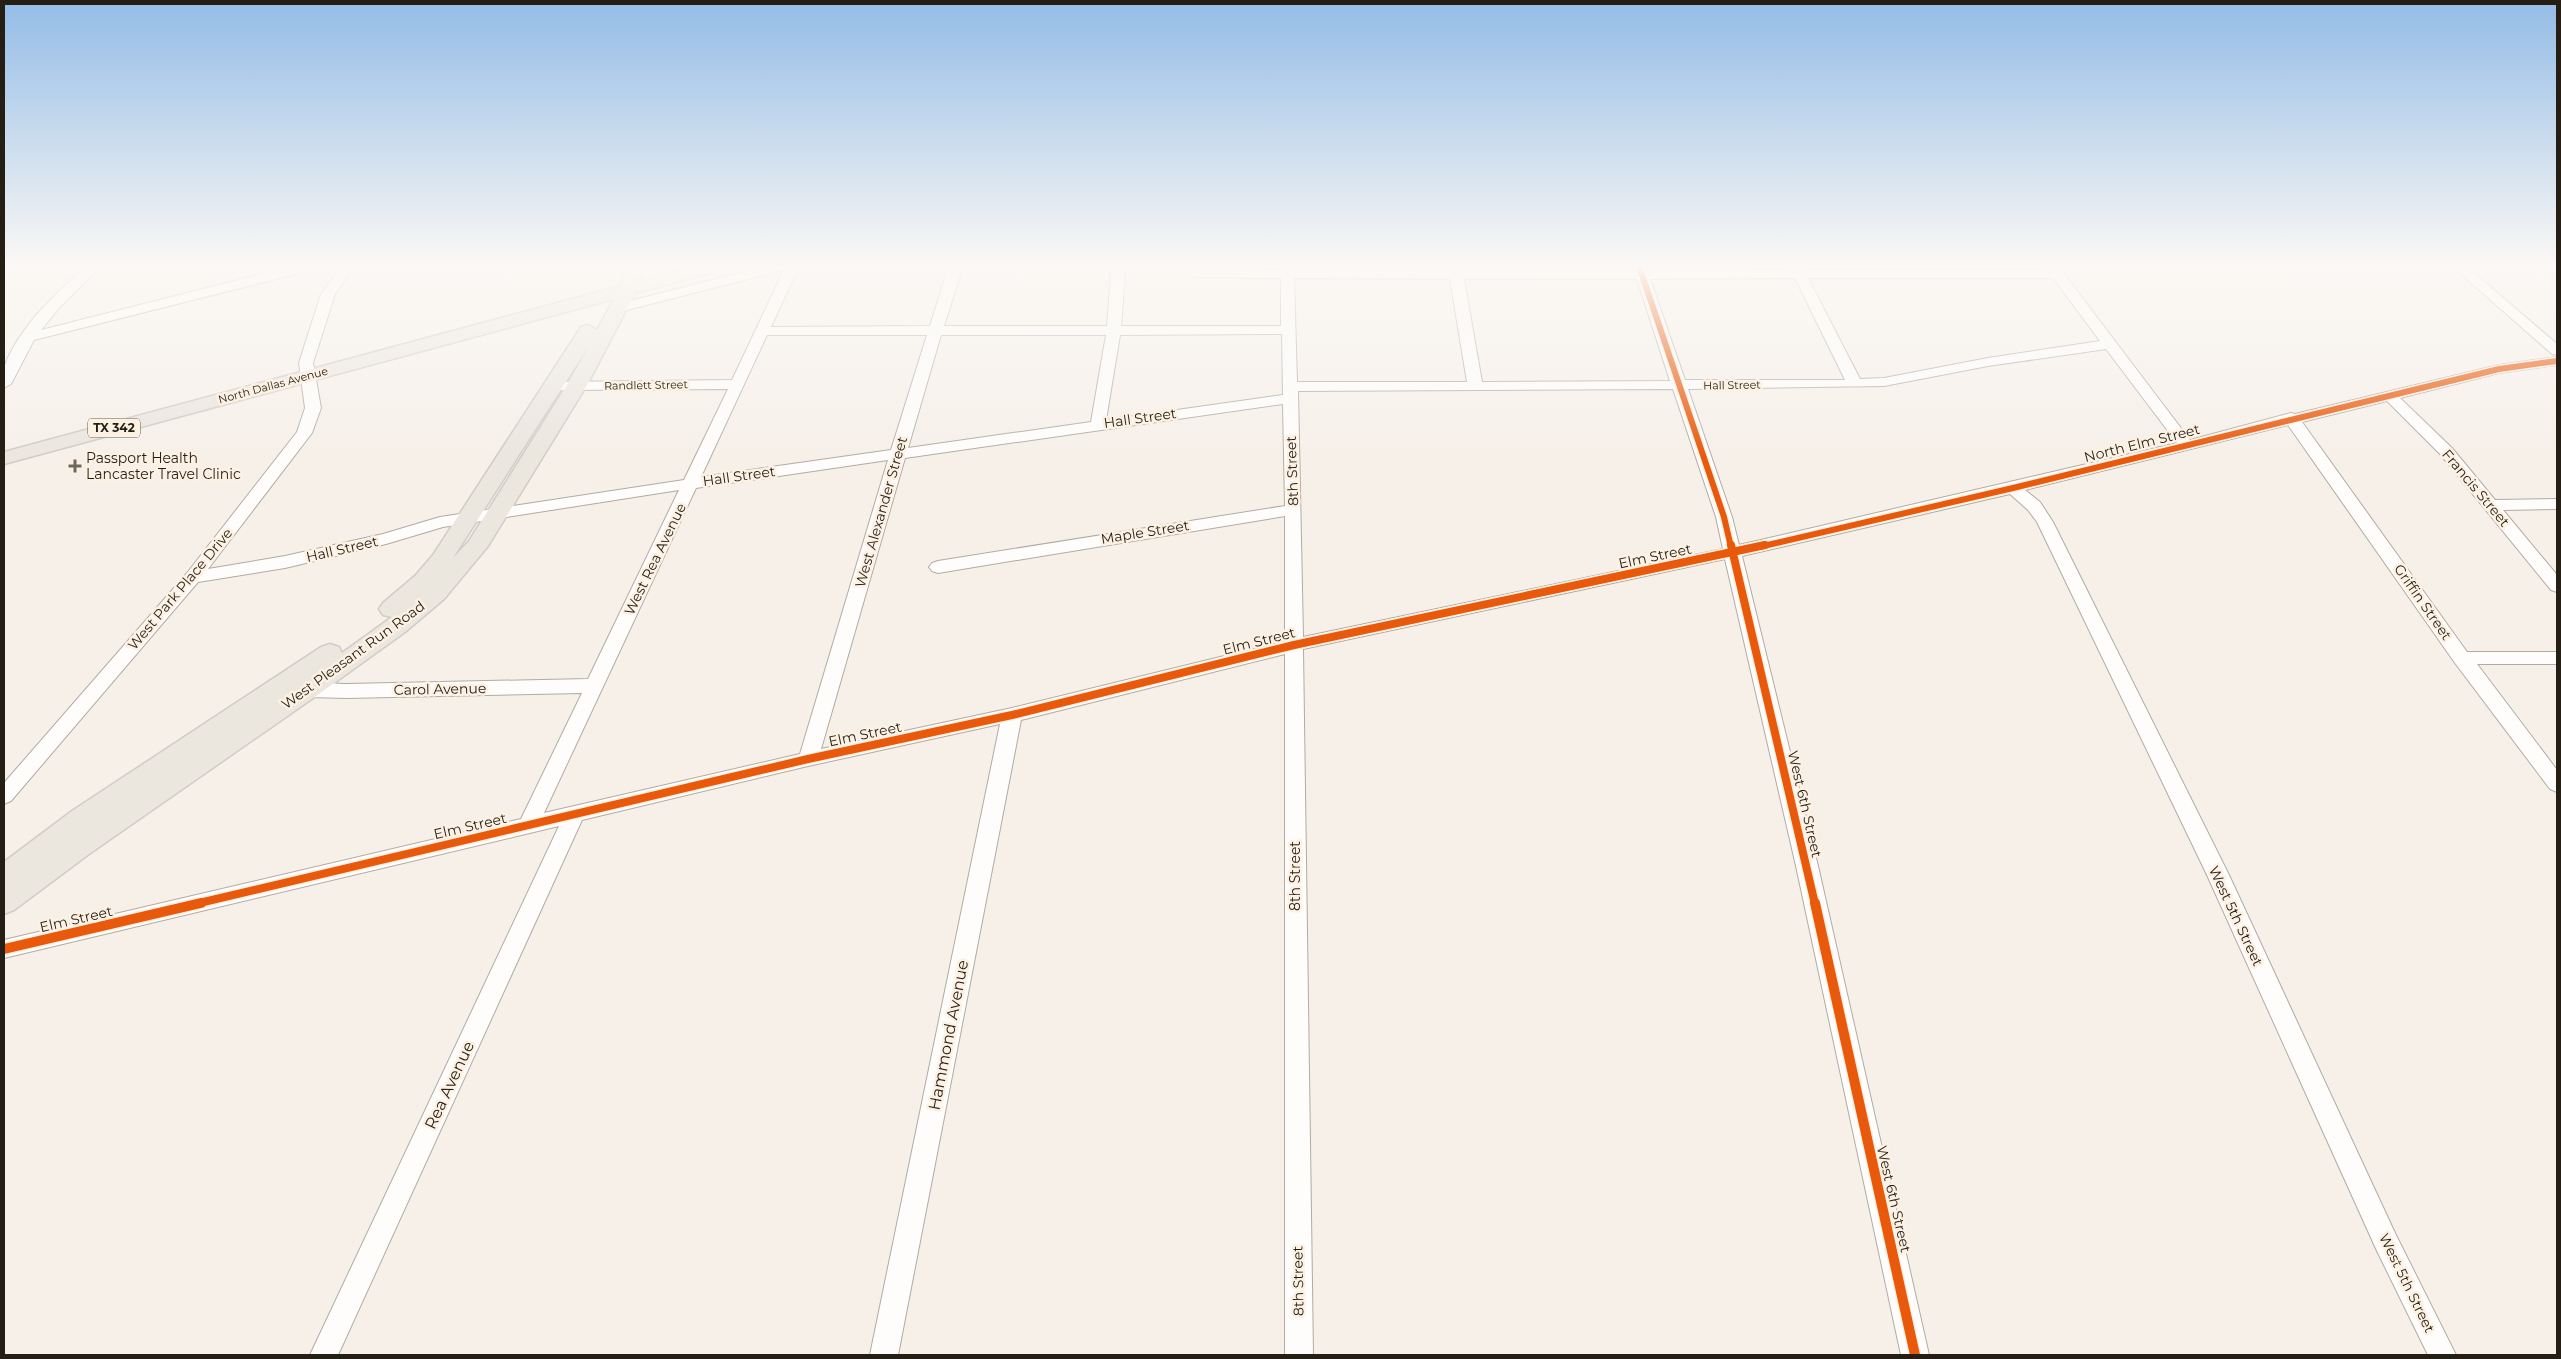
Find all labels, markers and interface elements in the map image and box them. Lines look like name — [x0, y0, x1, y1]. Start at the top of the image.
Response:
street label: North Dallas Avenue — [217, 364, 330, 406]
street label: Randlett Street — [604, 377, 689, 393]
street label: Hall Street — [1703, 377, 1761, 393]
street label: Hall Street — [1103, 404, 1178, 432]
road number: TX 342 — [88, 418, 140, 438]
street label: North Elm Street — [2082, 420, 2202, 466]
street label: West Alexander Street — [851, 434, 911, 590]
street label: 8th Street — [1282, 435, 1302, 506]
street label: Francis Street — [2438, 445, 2514, 531]
place label: Passport Health Lancaster Travel Clinic — [86, 449, 241, 483]
marker: Passport Health Lancaster Travel Clinic — [68, 459, 82, 473]
street label: Hall Street — [702, 462, 777, 490]
street label: West Rea Avenue — [620, 500, 690, 618]
street label: Maple Street — [1099, 516, 1191, 548]
street label: West Park Place Drive — [124, 524, 236, 654]
street label: Hall Street — [304, 532, 380, 566]
street label: Elm Street — [1617, 539, 1693, 572]
street label: Griffin Street — [2390, 560, 2456, 644]
street label: West Pleasant Run Road — [278, 597, 428, 713]
street label: Elm Street — [1221, 623, 1297, 659]
street label: Carol Avenue — [394, 679, 486, 699]
street label: Elm Street — [827, 717, 903, 750]
street label: West 6th Street — [1784, 749, 1826, 859]
street label: Elm Street — [432, 809, 508, 843]
street label: 8th Street — [1286, 841, 1304, 911]
street label: West 5th Street — [2205, 863, 2267, 969]
street label: Elm Street — [38, 902, 114, 936]
street label: Hammond Avenue — [925, 958, 972, 1112]
street label: Rea Avenue — [421, 1038, 478, 1132]
street label: West 6th Street — [1873, 1144, 1915, 1254]
street label: West 5th Street — [2375, 1230, 2439, 1336]
street label: 8th Street — [1288, 1245, 1308, 1316]

